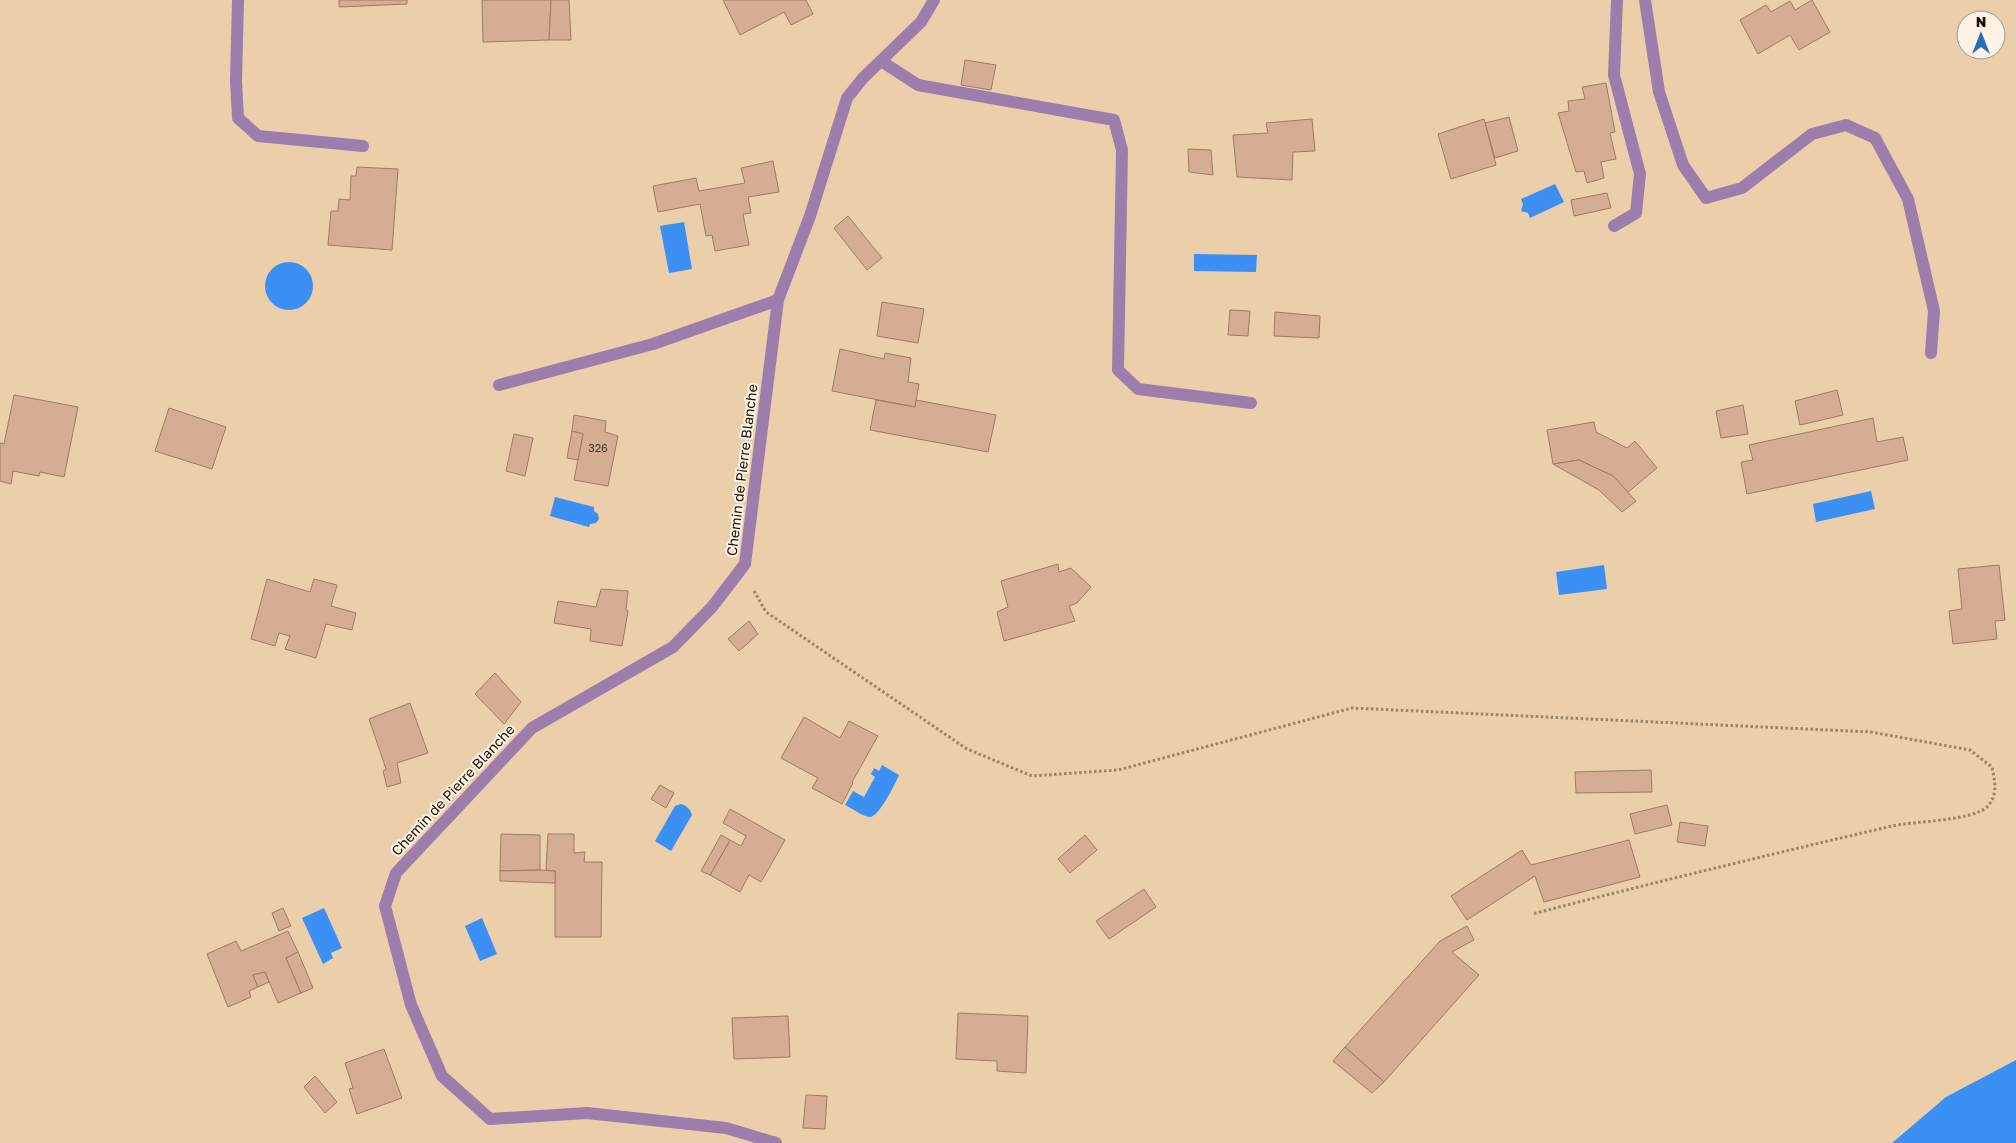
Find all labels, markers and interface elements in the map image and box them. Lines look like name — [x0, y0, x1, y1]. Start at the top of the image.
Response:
north arrow — [1956, 10, 2006, 60]
text: N — [1976, 13, 1986, 30]
street label: Chemin de Pierre Blanche — [723, 383, 760, 557]
house number: 326 — [588, 441, 608, 454]
street label: Chemin de Pierre Blanche — [387, 721, 518, 859]

